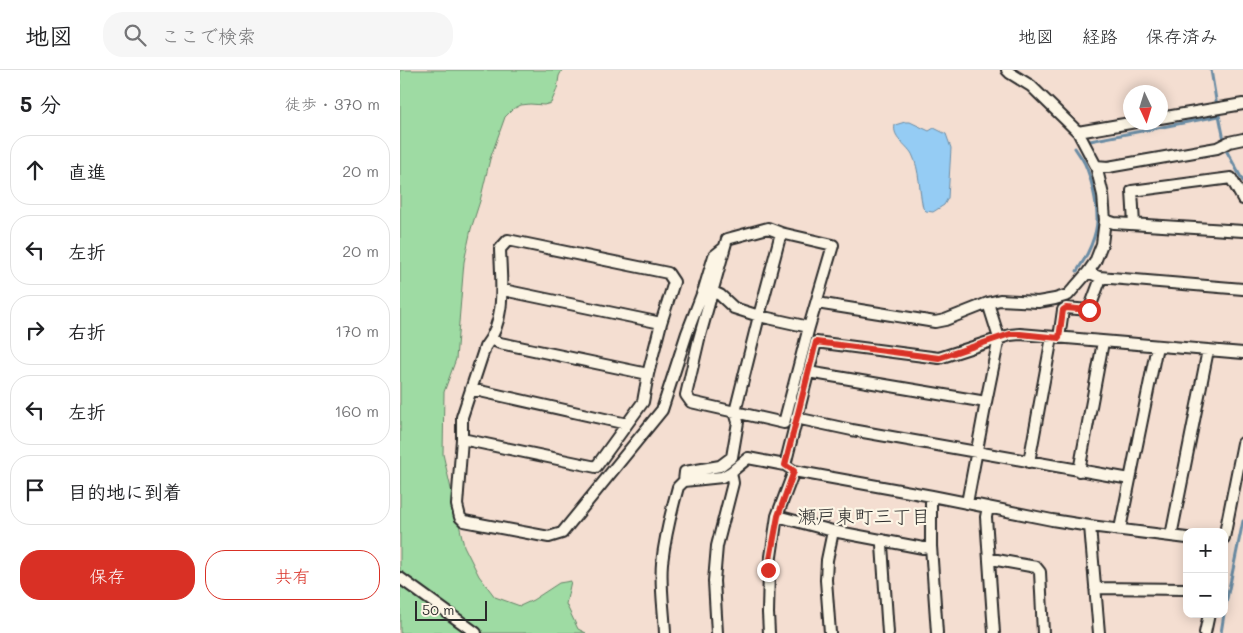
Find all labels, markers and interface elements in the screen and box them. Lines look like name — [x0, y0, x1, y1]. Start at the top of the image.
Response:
search box — [103, 12, 453, 57]
text: 地図 — [25, 20, 73, 51]
icon: search — [121, 21, 149, 49]
text: ここで検索 — [161, 23, 256, 48]
text: 地図 — [1018, 24, 1054, 48]
text: 経路 — [1082, 24, 1118, 48]
text: 保存済み — [1146, 24, 1218, 48]
north arrow — [1123, 85, 1168, 130]
text: 5 分 — [20, 90, 61, 117]
text: 徒歩 · 370 m — [285, 93, 380, 114]
icon: ahead — [21, 156, 49, 184]
text: 直進 — [68, 159, 106, 184]
text: 20 m — [342, 160, 379, 181]
icon: left — [21, 236, 49, 264]
text: 左折 — [68, 239, 106, 264]
text: 20 m — [342, 240, 379, 261]
route start — [1078, 299, 1101, 322]
icon: right — [21, 316, 49, 344]
text: 右折 — [68, 319, 106, 344]
text: 170 m — [335, 320, 379, 341]
icon: left — [21, 396, 49, 424]
text: 左折 — [68, 399, 106, 424]
text: 160 m — [334, 400, 379, 421]
icon: arrive — [21, 476, 49, 504]
text: 目的地に到着 — [68, 479, 182, 504]
district label: 瀬戸東町三丁目 — [797, 503, 931, 528]
map controls — [1183, 528, 1228, 618]
button: + — [1183, 528, 1228, 573]
button: 保存 — [20, 550, 195, 600]
button: 共有 — [205, 550, 380, 600]
route end — [757, 559, 780, 582]
button: − — [1183, 573, 1228, 618]
scale bar — [415, 598, 488, 621]
text: 50 m — [422, 600, 454, 619]

